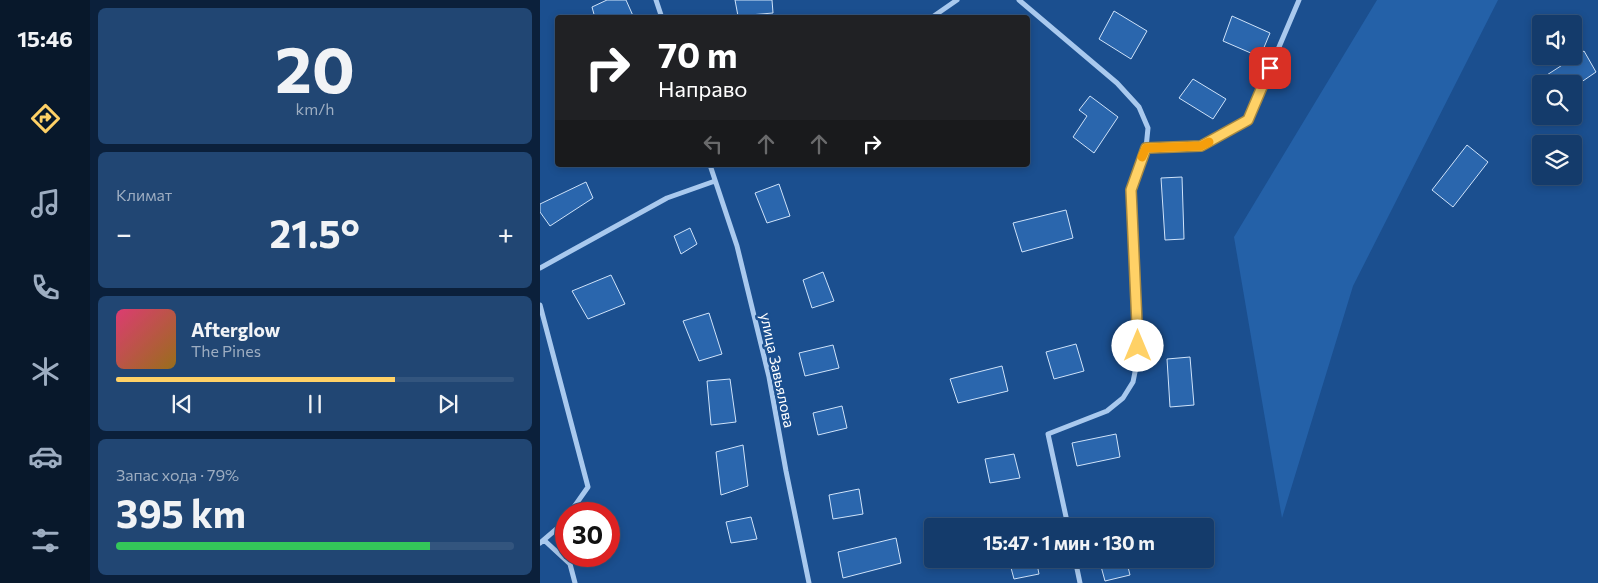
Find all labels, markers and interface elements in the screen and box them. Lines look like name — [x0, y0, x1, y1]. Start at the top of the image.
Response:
map controls — [1532, 15, 1582, 185]
button: sound — [1532, 15, 1582, 65]
text: 15:46 — [17, 25, 73, 52]
text: 20 — [275, 27, 355, 106]
text: 70 m — [658, 32, 738, 75]
icon: right — [575, 35, 640, 100]
pin — [1249, 47, 1291, 89]
icon: arrive — [1256, 54, 1284, 82]
text: Направо — [658, 75, 748, 102]
button: search — [1532, 75, 1582, 125]
text: km/h — [296, 99, 334, 118]
icon: directions — [28, 101, 63, 136]
icon: left — [699, 130, 727, 158]
icon: ahead — [752, 130, 780, 158]
icon: ahead — [805, 130, 833, 158]
icon: right — [858, 130, 886, 158]
button: layers — [1532, 135, 1582, 185]
text: Климат — [116, 185, 172, 204]
icon: music — [28, 186, 63, 221]
text: 21.5° — [270, 209, 360, 256]
text: − — [116, 216, 132, 250]
text: + — [498, 216, 514, 250]
icon: phone — [28, 270, 63, 305]
street label: улица Завьялова — [757, 311, 799, 429]
text: Afterglow — [191, 318, 280, 341]
position arrow — [1111, 319, 1163, 371]
text: The Pines — [191, 341, 261, 360]
icon: climate — [28, 354, 63, 389]
icon: previous — [168, 390, 196, 418]
icon: pause — [301, 390, 329, 418]
icon: next — [434, 390, 462, 418]
icon: car — [28, 439, 63, 474]
text: Запас хода · 79% — [116, 465, 239, 484]
text: 395 km — [116, 489, 246, 536]
speed limit sign: 30 — [555, 502, 620, 567]
icon: filters — [28, 523, 63, 558]
text: 15:47 · 1 мин · 130 m — [983, 531, 1155, 554]

